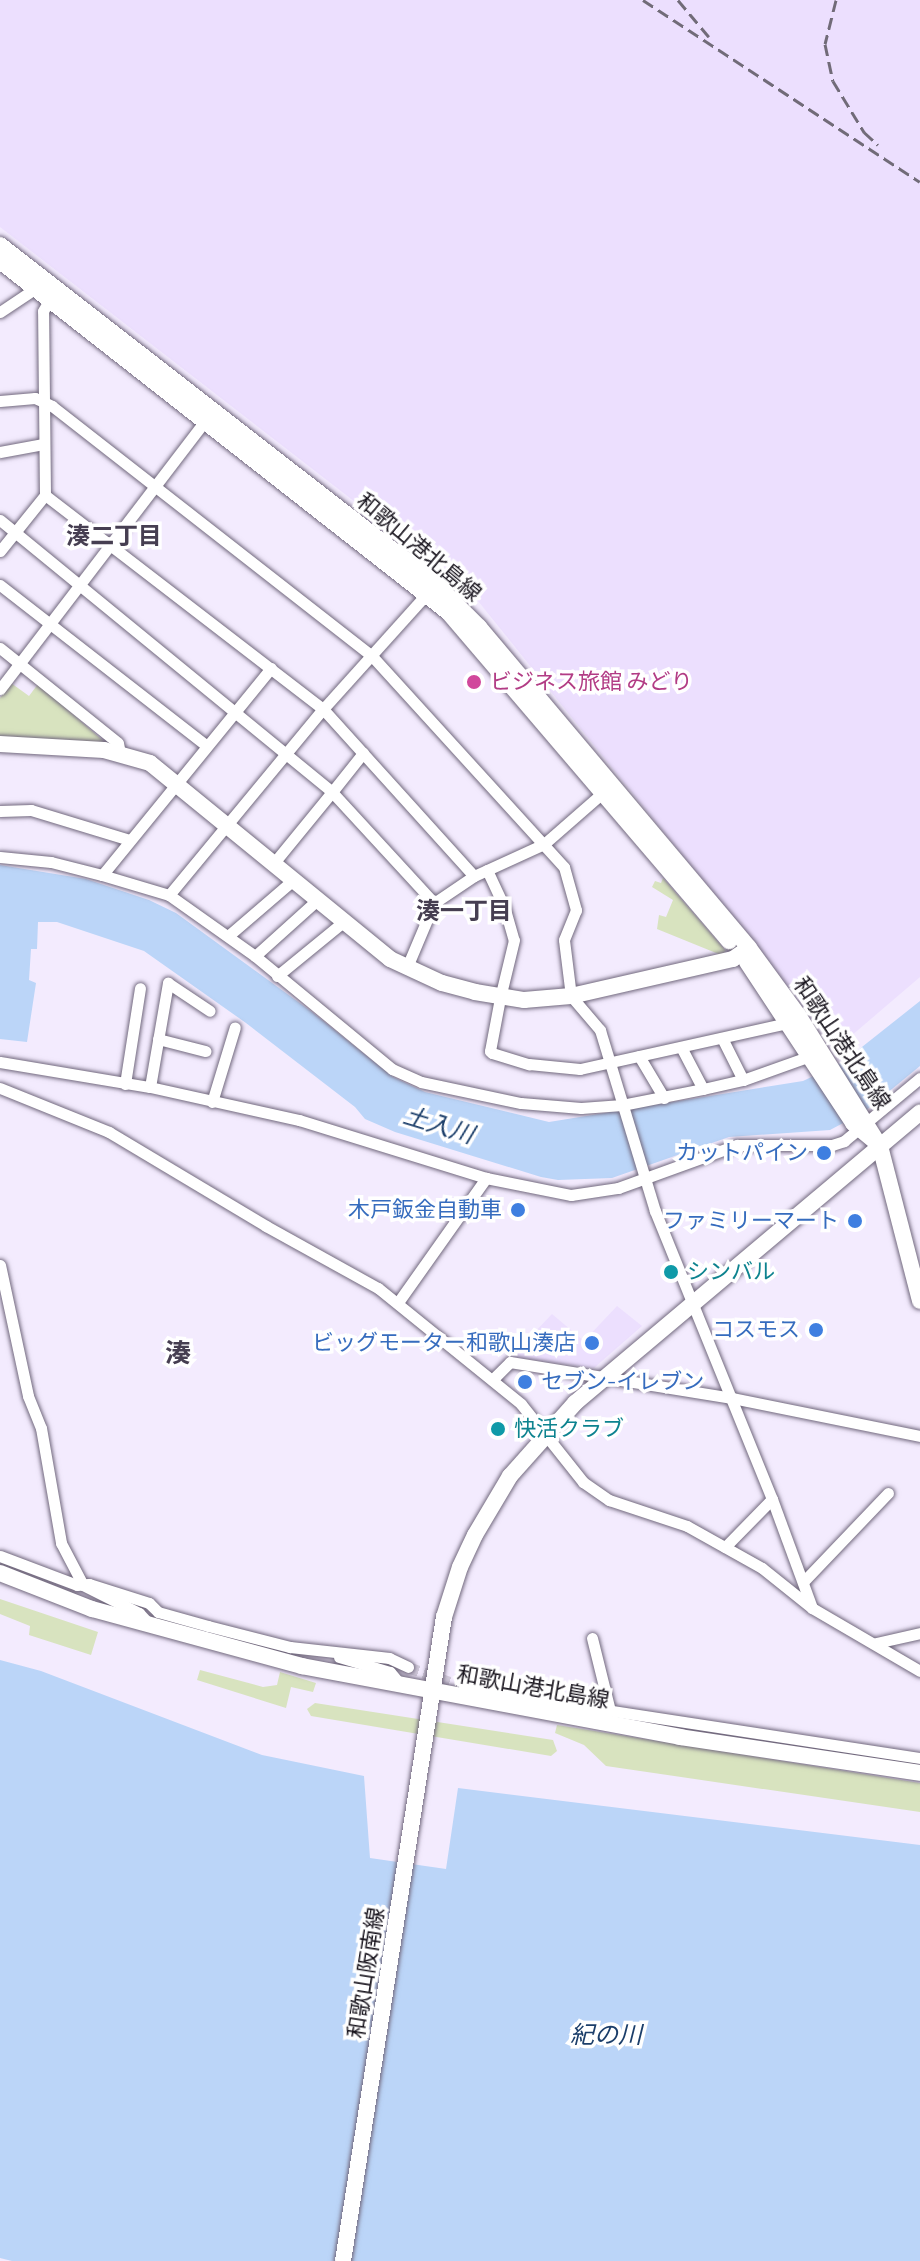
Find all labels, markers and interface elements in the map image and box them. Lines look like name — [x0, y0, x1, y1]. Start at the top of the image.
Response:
street label: 和歌山港北島線 — [352, 487, 486, 607]
district label: 湊二丁目 — [66, 521, 162, 549]
place label: ビジネス旅館 みどり — [490, 669, 692, 695]
marker: ビジネス旅館 みどり — [465, 673, 483, 691]
district label: 湊一丁目 — [416, 896, 512, 924]
street label: 和歌山港北島線 — [788, 972, 896, 1114]
water label: 土入川 — [400, 1100, 478, 1148]
place label: カットパイン — [676, 1140, 808, 1166]
marker: カットパイン — [815, 1144, 833, 1162]
place label: 木戸鈑金自動車 — [348, 1197, 502, 1223]
marker: 木戸鈑金自動車 — [509, 1201, 527, 1219]
place label: ファミリーマート — [663, 1208, 839, 1234]
marker: ファミリーマート — [846, 1212, 864, 1230]
place label: シンバル — [687, 1259, 775, 1285]
marker: シンバル — [662, 1263, 680, 1281]
place label: コスモス — [712, 1317, 800, 1343]
marker: コスモス — [807, 1321, 825, 1339]
place label: ビッグモーター和歌山湊店 — [312, 1330, 576, 1356]
marker: ビッグモーター和歌山湊店 — [583, 1334, 601, 1352]
district label: 湊 — [165, 1337, 191, 1369]
place label: セブン-イレブン — [541, 1369, 704, 1395]
marker: セブン-イレブン — [516, 1373, 534, 1391]
place label: 快活クラブ — [514, 1416, 624, 1442]
marker: 快活クラブ — [489, 1420, 507, 1438]
street label: 和歌山港北島線 — [455, 1661, 611, 1713]
street label: 和歌山阪南線 — [343, 1906, 389, 2040]
water label: 紀の川 — [570, 2020, 642, 2048]

